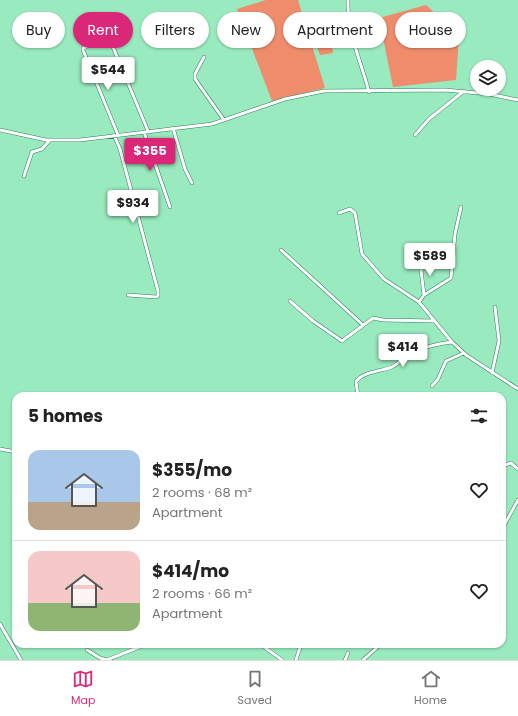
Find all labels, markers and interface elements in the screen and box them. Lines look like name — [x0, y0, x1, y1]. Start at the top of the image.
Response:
chip: Buy — [12, 12, 65, 48]
chip: Rent — [73, 12, 133, 48]
chip: Filters — [141, 12, 209, 48]
chip: New — [217, 12, 275, 48]
chip: Apartment — [283, 12, 387, 48]
chip: House — [395, 12, 466, 48]
pin: $544 — [84, 57, 132, 91]
text: $544 — [91, 60, 125, 79]
map controls — [470, 60, 506, 96]
button: layers — [470, 60, 506, 96]
pin: $355 — [126, 138, 174, 172]
text: $355 — [133, 141, 167, 160]
pin: $934 — [109, 190, 157, 224]
text: $934 — [116, 193, 150, 212]
pin: $589 — [406, 243, 454, 277]
text: $589 — [413, 246, 447, 265]
pin: $414 — [379, 334, 427, 368]
text: $414 — [387, 337, 419, 356]
text: 5 homes — [28, 404, 103, 428]
icon: filters — [468, 405, 490, 427]
text: $355/mo — [152, 458, 232, 482]
icon: home — [60, 466, 108, 514]
icon: heart — [468, 479, 490, 501]
text: 2 rooms · 68 m² — [152, 483, 252, 502]
text: Apartment — [152, 503, 222, 522]
text: $414/mo — [152, 559, 229, 583]
icon: home — [60, 567, 108, 615]
icon: heart — [468, 580, 490, 602]
text: 2 rooms · 66 m² — [152, 584, 252, 603]
text: Apartment — [152, 604, 222, 623]
tab: Map — [71, 668, 95, 709]
tab: Saved — [238, 668, 272, 709]
tab: Home — [414, 668, 447, 709]

